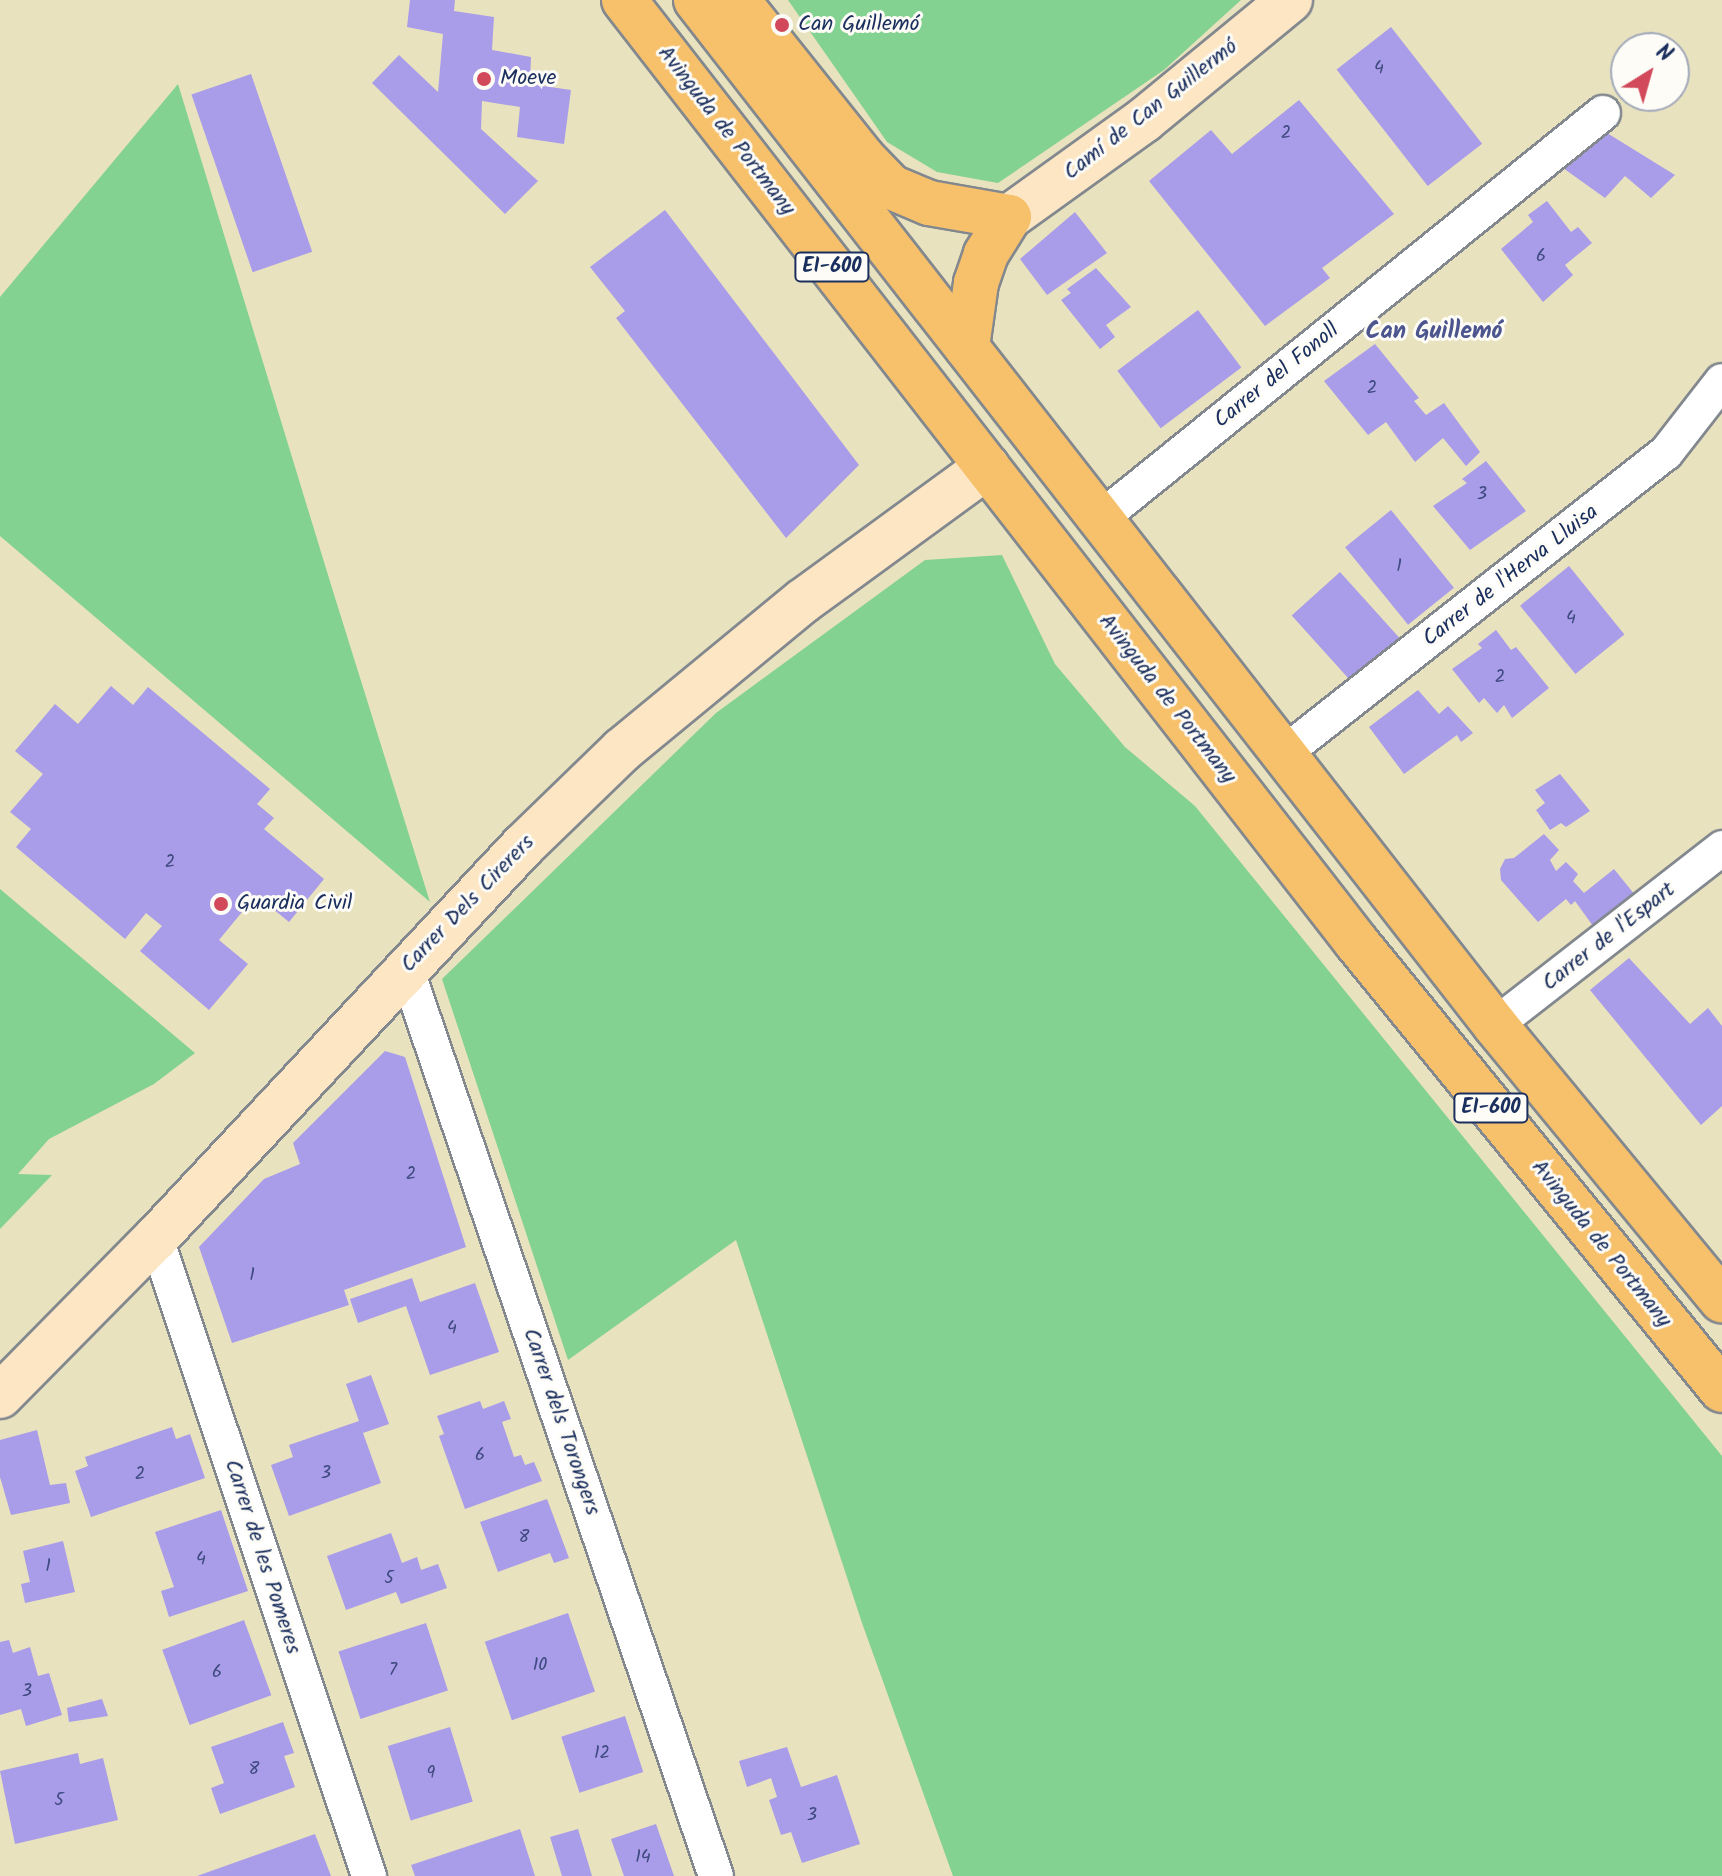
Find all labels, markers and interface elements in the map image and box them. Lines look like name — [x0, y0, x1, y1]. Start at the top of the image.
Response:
place label: Can Guillemó — [798, 12, 919, 38]
marker: Can Guillemó — [773, 16, 791, 34]
north arrow — [1610, 32, 1690, 112]
street label: Camí de Can Guillermó — [1059, 34, 1243, 186]
text: N — [1647, 36, 1680, 72]
street label: Avinguda de Portmany — [652, 41, 800, 221]
house number: 4 — [1374, 58, 1384, 80]
place label: Moeve — [500, 66, 556, 92]
marker: Moeve — [475, 70, 493, 88]
house number: 2 — [1281, 123, 1291, 145]
house number: 6 — [1536, 246, 1546, 268]
road number: EI-600 — [794, 251, 870, 283]
street label: Carrer del Fonoll — [1209, 318, 1345, 434]
district label: Can Guillemó — [1366, 318, 1502, 346]
house number: 2 — [1367, 378, 1377, 400]
house number: 3 — [1477, 484, 1487, 506]
street label: Carrer de l'Herva Lluisa — [1418, 499, 1604, 653]
house number: 1 — [1396, 556, 1402, 578]
house number: 4 — [1566, 608, 1576, 630]
street label: Avinguda de Portmany — [1093, 609, 1241, 789]
house number: 2 — [1495, 667, 1505, 689]
street label: Carrer Dels Cirerers — [396, 830, 540, 978]
house number: 2 — [165, 852, 175, 874]
street label: Carrer de l'Espart — [1537, 877, 1681, 997]
place label: Guardia Civil — [237, 891, 352, 917]
marker: Guardia Civil — [212, 895, 230, 913]
road number: EI-600 — [1453, 1092, 1529, 1124]
street label: Avinguda de Portmany — [1525, 1155, 1677, 1333]
house number: 2 — [406, 1164, 416, 1186]
house number: 1 — [249, 1265, 255, 1287]
house number: 4 — [447, 1318, 457, 1340]
street label: Carrer dels Torongers — [517, 1325, 605, 1519]
house number: 6 — [475, 1445, 485, 1467]
street label: Carrer de les Pomeres — [218, 1456, 306, 1658]
house number: 3 — [321, 1463, 331, 1485]
house number: 2 — [135, 1464, 145, 1486]
house number: 8 — [519, 1527, 529, 1549]
house number: 4 — [196, 1549, 206, 1571]
house number: 1 — [45, 1556, 51, 1578]
house number: 5 — [384, 1568, 394, 1590]
house number: 10 — [533, 1655, 547, 1677]
house number: 7 — [389, 1660, 397, 1682]
house number: 6 — [212, 1662, 222, 1684]
house number: 3 — [22, 1681, 32, 1703]
house number: 12 — [594, 1743, 610, 1765]
house number: 8 — [249, 1759, 259, 1781]
house number: 9 — [427, 1763, 435, 1785]
house number: 5 — [54, 1790, 64, 1812]
house number: 3 — [807, 1805, 817, 1827]
house number: 14 — [635, 1847, 651, 1869]

